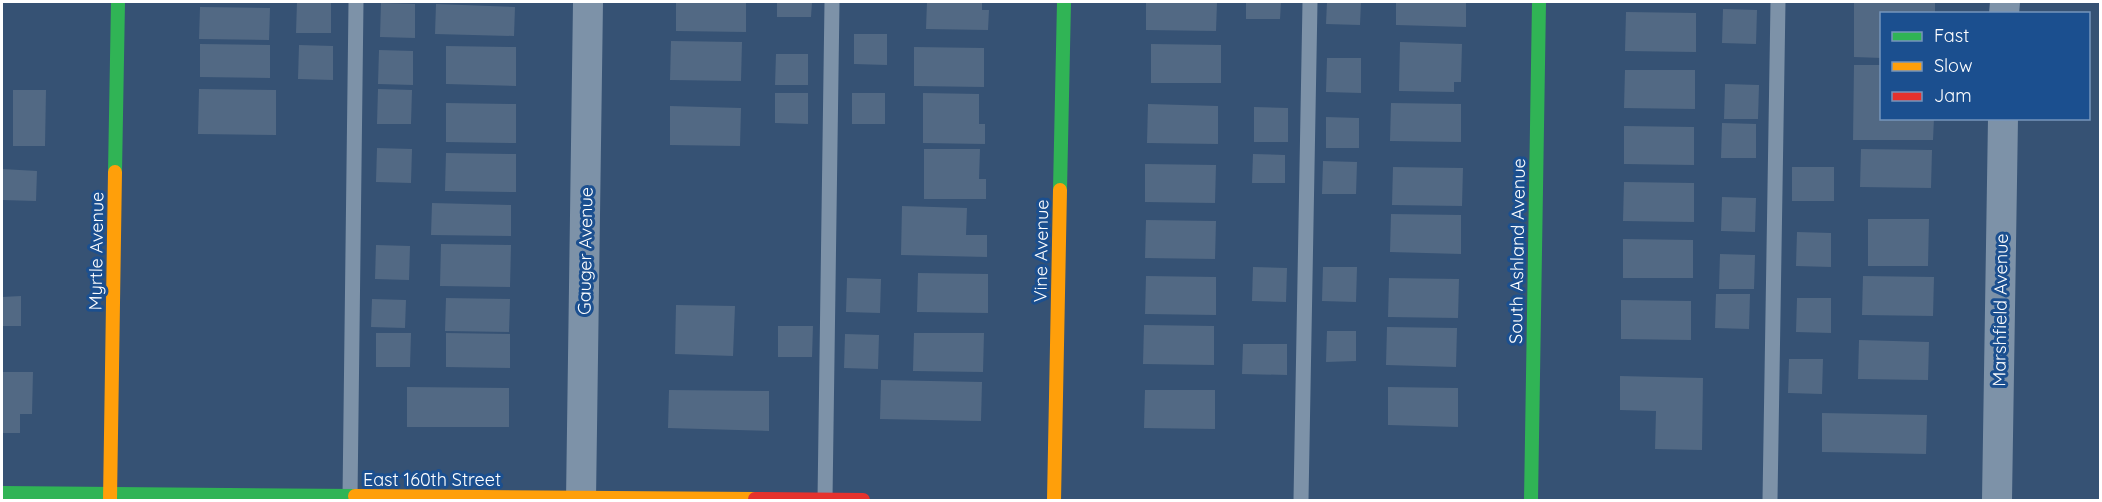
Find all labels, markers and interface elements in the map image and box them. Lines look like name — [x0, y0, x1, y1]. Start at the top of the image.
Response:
legend — [1880, 12, 2090, 120]
text: Fast — [1934, 24, 1969, 47]
text: Slow — [1934, 54, 1972, 77]
text: Jam — [1934, 84, 1972, 107]
street label: South Ashland Avenue — [1504, 158, 1530, 344]
street label: Gauger Avenue — [572, 187, 598, 315]
street label: Myrtle Avenue — [83, 191, 109, 311]
street label: Vine Avenue — [1029, 199, 1053, 303]
street label: Marshfield Avenue — [1987, 233, 2013, 387]
street label: East 160th Street — [363, 468, 501, 491]

